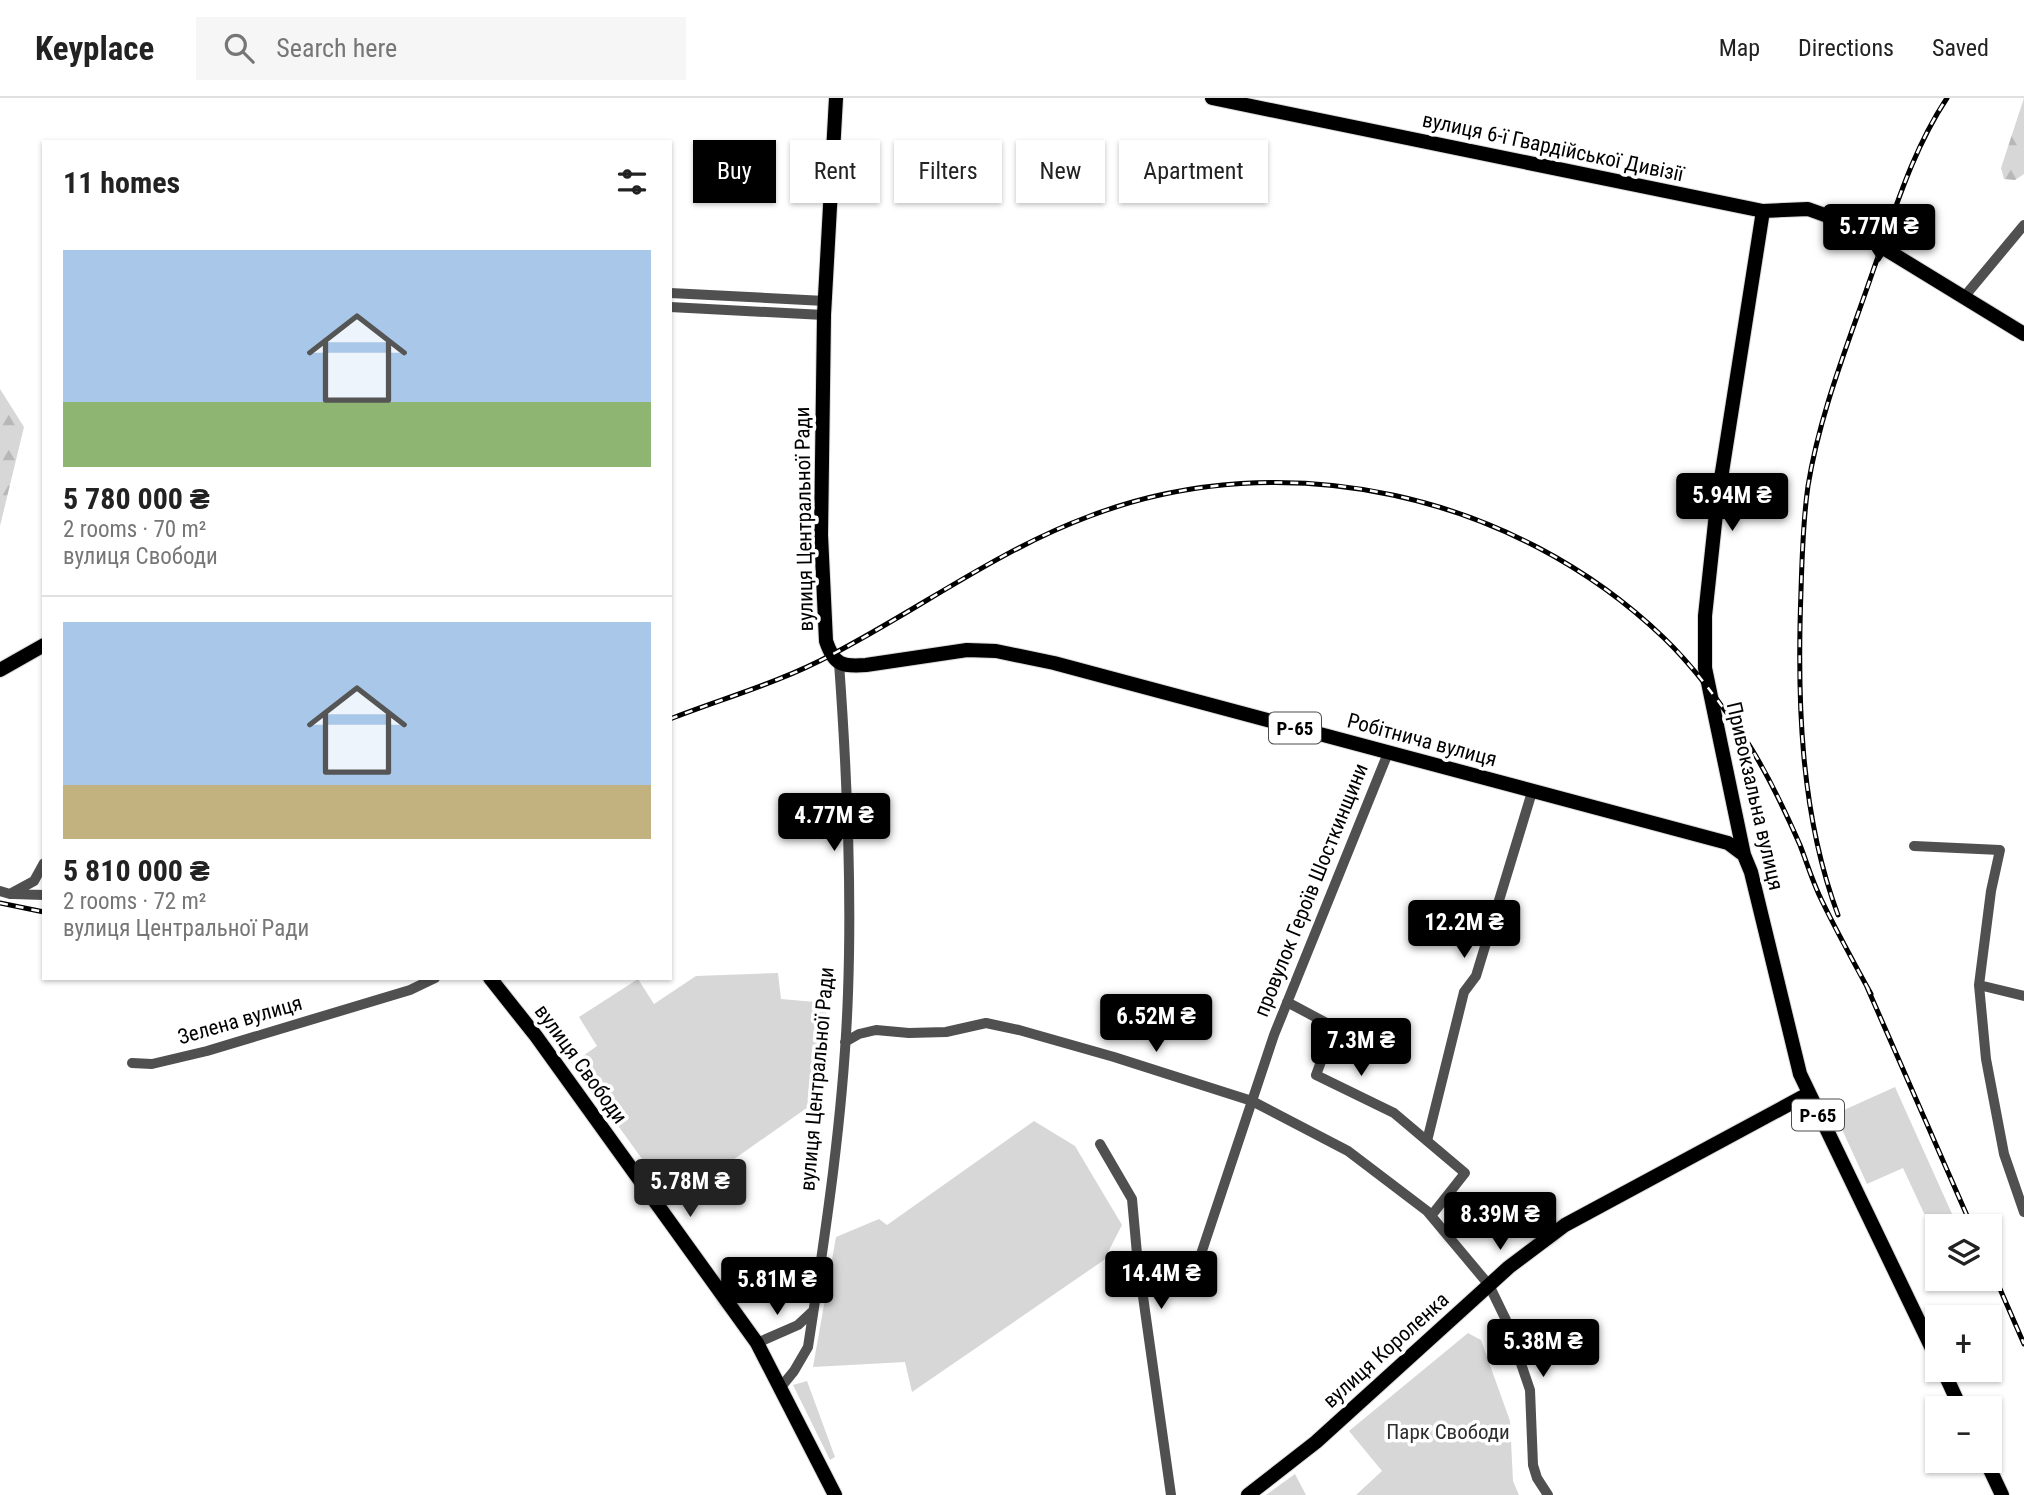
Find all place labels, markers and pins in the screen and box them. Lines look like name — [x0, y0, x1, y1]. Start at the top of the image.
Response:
pin: 5.77M ₴ — [1814, 204, 1944, 264]
pin: 5.94M ₴ — [1667, 474, 1797, 533]
pin: 4.77M ₴ — [769, 794, 899, 853]
pin: 12.2M ₴ — [1399, 900, 1529, 960]
pin: 6.52M ₴ — [1091, 995, 1221, 1054]
pin: 7.3M ₴ — [1304, 1018, 1418, 1078]
pin: 5.78M ₴ — [625, 1160, 755, 1219]
pin: 8.39M ₴ — [1435, 1192, 1565, 1252]
pin: 14.4M ₴ — [1096, 1252, 1226, 1311]
pin: 5.81M ₴ — [712, 1258, 842, 1317]
pin: 5.38M ₴ — [1478, 1320, 1608, 1379]

